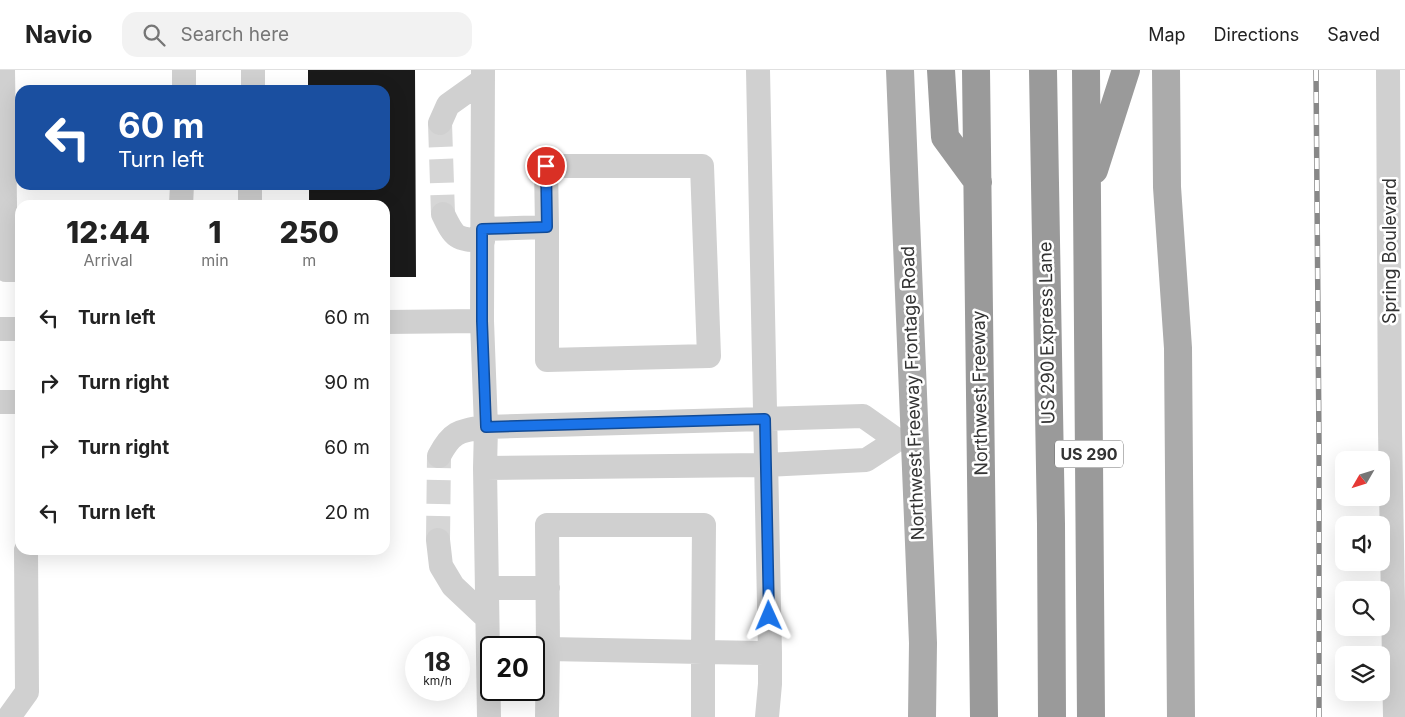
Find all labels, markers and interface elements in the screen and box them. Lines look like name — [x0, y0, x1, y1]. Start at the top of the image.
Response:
search box — [122, 12, 472, 57]
text: Navio — [25, 20, 92, 49]
icon: search — [140, 21, 168, 49]
text: Search here — [180, 23, 289, 46]
text: Map — [1148, 24, 1186, 45]
text: Directions — [1214, 24, 1299, 45]
text: Saved — [1327, 24, 1380, 45]
text: 60 m — [118, 104, 205, 146]
icon: left — [35, 105, 100, 170]
pin — [525, 145, 567, 187]
text: Turn left — [118, 146, 204, 172]
icon: arrive — [532, 152, 560, 180]
street label: Spring Boulevard — [1379, 178, 1400, 324]
text: 12:44 — [66, 214, 150, 250]
text: 1 — [208, 214, 222, 250]
text: 250 — [280, 214, 339, 250]
street label: US 290 Express Lane — [1034, 241, 1059, 425]
street label: Northwest Freeway Frontage Road — [897, 246, 928, 540]
text: Arrival — [84, 250, 133, 270]
text: min — [201, 250, 229, 270]
text: m — [302, 250, 316, 270]
icon: left — [35, 304, 63, 332]
text: Turn left — [78, 306, 156, 329]
text: 60 m — [324, 306, 370, 329]
street label: Northwest Freeway — [968, 310, 991, 476]
icon: right — [35, 369, 63, 397]
text: Turn right — [78, 371, 169, 394]
text: 90 m — [324, 371, 370, 394]
icon: right — [35, 434, 63, 462]
text: Turn right — [78, 436, 169, 459]
text: 60 m — [324, 436, 370, 459]
road number: US 290 — [1055, 440, 1123, 468]
north arrow — [1335, 451, 1390, 506]
map controls — [1335, 451, 1390, 701]
icon: left — [35, 499, 63, 527]
text: Turn left — [78, 501, 156, 524]
text: 20 m — [324, 501, 370, 524]
button: sound — [1335, 516, 1390, 571]
button: search — [1335, 581, 1390, 636]
position arrow — [742, 589, 794, 641]
speed limit sign: 20 — [480, 636, 545, 701]
button: layers — [1335, 646, 1390, 701]
text: 18 — [424, 647, 451, 677]
text: km/h — [423, 673, 452, 688]

